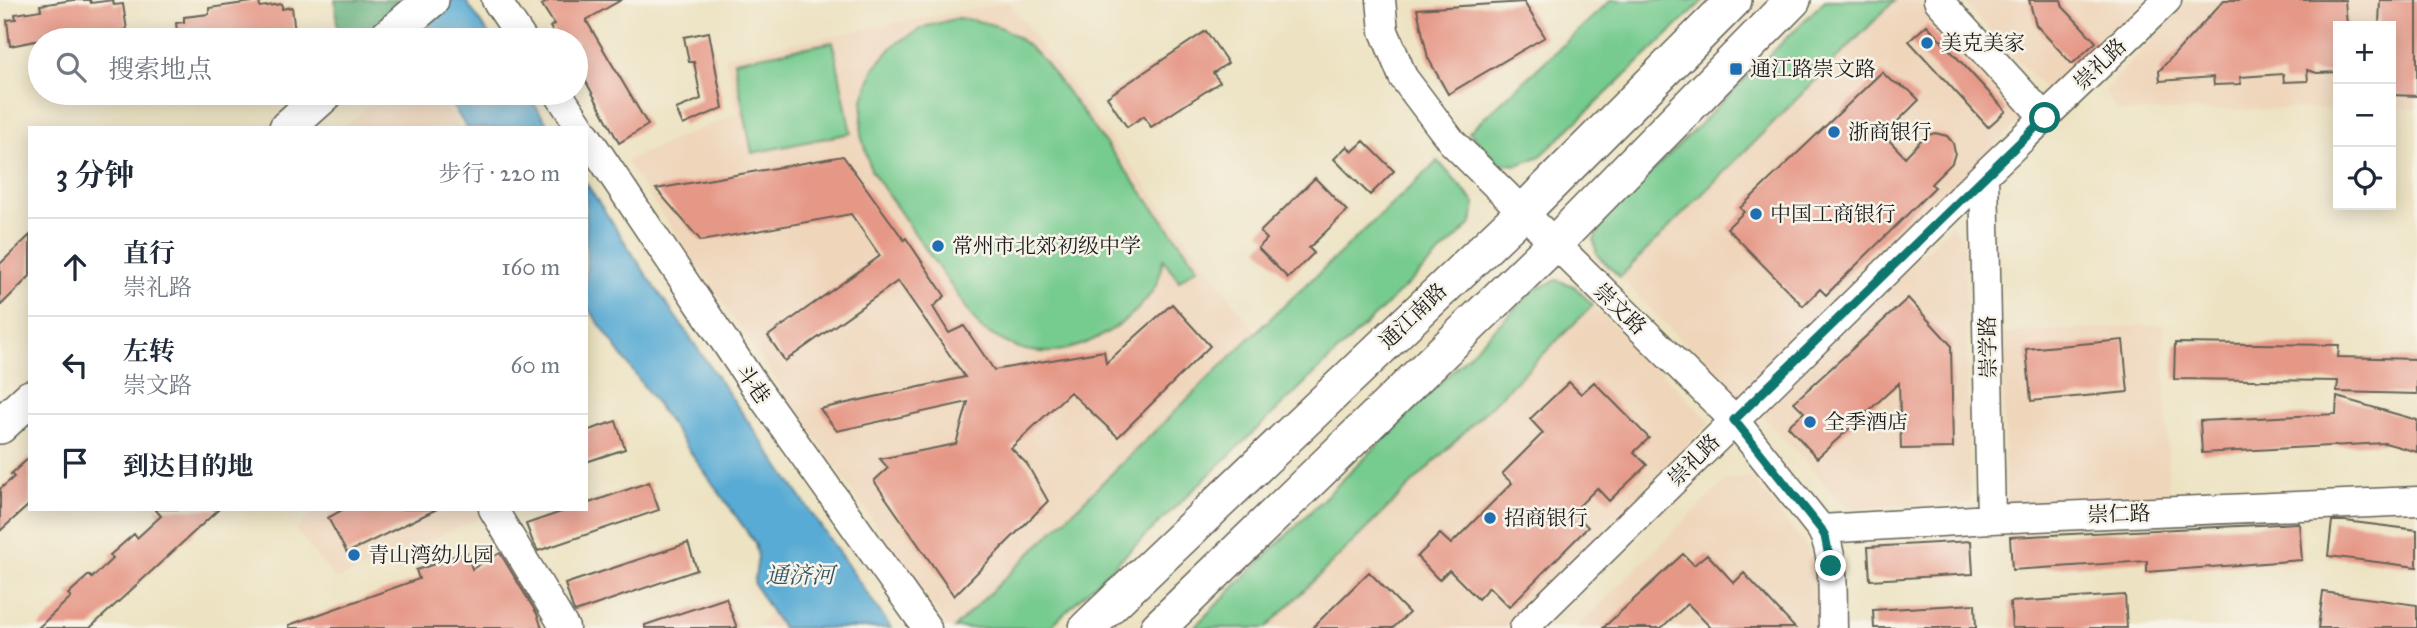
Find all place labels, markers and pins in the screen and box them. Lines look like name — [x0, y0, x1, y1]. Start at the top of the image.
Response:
place label: 美克美家 — [1941, 30, 2025, 56]
marker: 美克美家 — [1919, 35, 1935, 51]
place label: 通江路崇文路 — [1750, 56, 1876, 82]
marker: 通江路崇文路 — [1728, 61, 1744, 77]
place label: 浙商银行 — [1848, 119, 1932, 145]
marker: 浙商银行 — [1826, 124, 1842, 140]
place label: 中国工商银行 — [1770, 201, 1896, 227]
marker: 中国工商银行 — [1748, 206, 1764, 222]
place label: 常州市北郊初级中学 — [952, 233, 1141, 259]
marker: 常州市北郊初级中学 — [930, 238, 946, 254]
place label: 全季酒店 — [1824, 409, 1908, 435]
marker: 全季酒店 — [1802, 414, 1818, 430]
place label: 招商银行 — [1504, 505, 1588, 531]
marker: 招商银行 — [1482, 510, 1498, 526]
place label: 青山湾幼儿园 — [368, 542, 494, 568]
marker: 青山湾幼儿园 — [346, 547, 362, 563]

